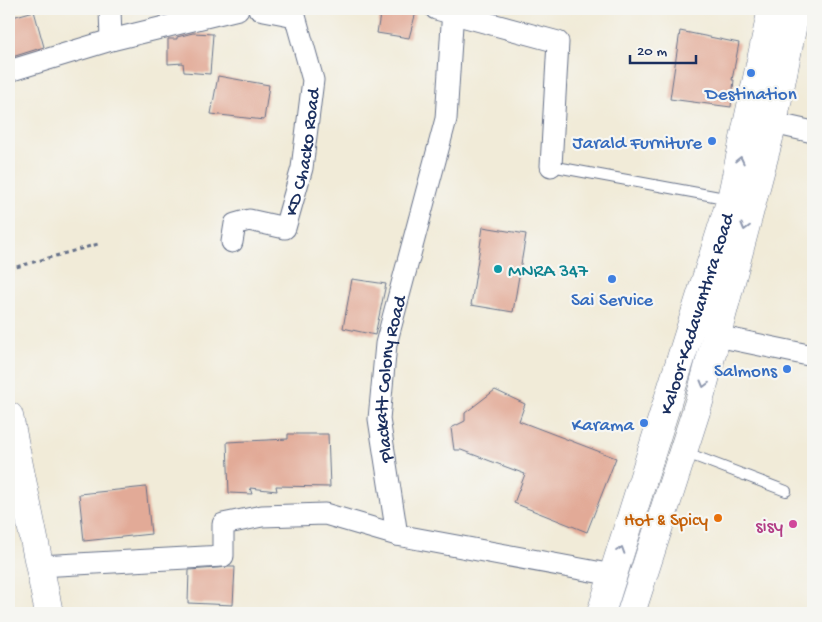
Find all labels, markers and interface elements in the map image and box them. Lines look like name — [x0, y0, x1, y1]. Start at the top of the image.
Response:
scale bar — [630, 32, 696, 64]
text: 20 m — [637, 43, 667, 61]
marker: Destination — [745, 67, 757, 79]
place label: Destination — [703, 84, 797, 107]
street label: KD Chacko Road — [281, 85, 327, 219]
place label: Jarald Furniture — [573, 133, 702, 156]
marker: Jarald Furniture — [706, 135, 718, 147]
one-way arrow — [734, 156, 745, 165]
street label: Kaloor-Kadavanthra Road — [656, 209, 741, 418]
one-way arrow — [741, 222, 751, 230]
place label: MNRA 347 — [508, 261, 589, 284]
marker: MNRA 347 — [492, 263, 504, 275]
marker: Sai Service — [606, 273, 618, 285]
place label: Sai Service — [571, 290, 653, 313]
street label: Plackatt Colony Road — [371, 292, 414, 465]
place label: Salmons — [714, 361, 778, 384]
marker: Salmons — [781, 363, 793, 375]
one-way arrow — [699, 379, 710, 388]
place label: Karama — [572, 415, 635, 438]
marker: Karama — [638, 417, 650, 429]
place label: Hot & Spicy — [624, 510, 709, 533]
marker: Hot & Spicy — [712, 512, 724, 524]
place label: sisy — [756, 516, 784, 539]
marker: sisy — [787, 518, 799, 530]
one-way arrow — [615, 547, 625, 555]

